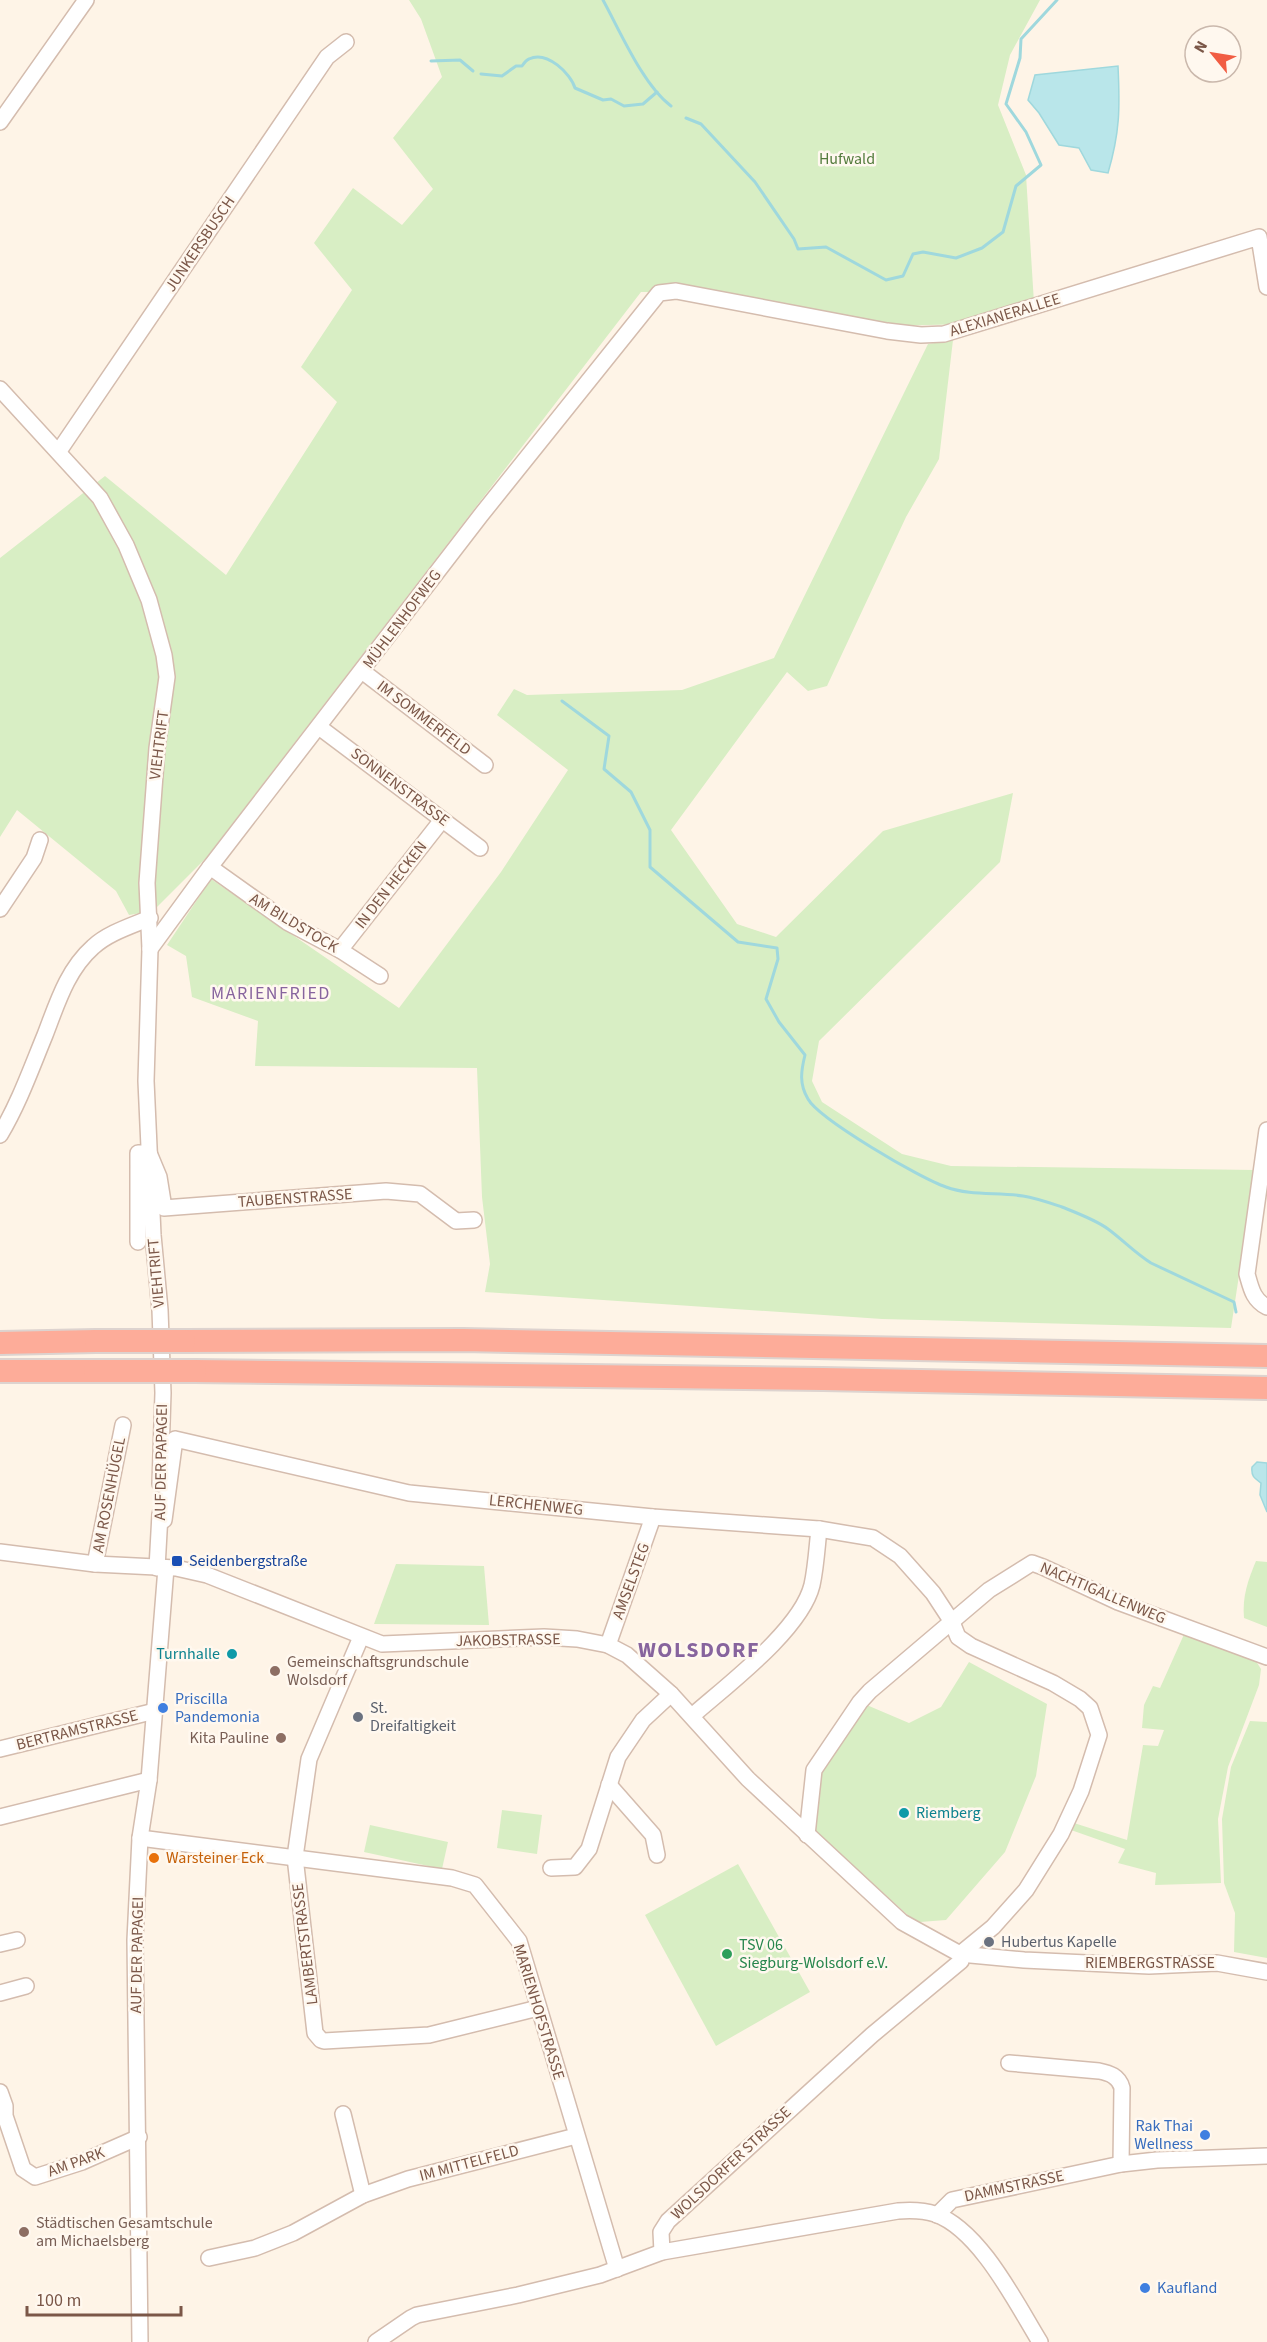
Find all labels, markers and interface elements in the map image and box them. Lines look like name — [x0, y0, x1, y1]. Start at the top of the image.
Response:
north arrow — [1183, 24, 1243, 84]
text: N — [1189, 37, 1213, 57]
park label: Hufwald — [819, 148, 875, 170]
street label: JUNKERSBUSCH — [160, 192, 240, 296]
street label: ALEXIANERALLEE — [947, 288, 1063, 342]
street label: MÜHLENHOFWEG — [357, 565, 447, 673]
street label: IM SOMMERFELD — [372, 675, 476, 761]
street label: VIEHTRIFT — [144, 709, 174, 781]
street label: SONNENSTRASSE — [346, 743, 454, 831]
street label: IN DEN HECKEN — [350, 837, 432, 933]
street label: AM BILDSTOCK — [245, 888, 343, 959]
district label: MARIENFRIED — [211, 981, 331, 1006]
street label: TAUBENSTRASSE — [237, 1183, 353, 1213]
street label: VIEHTRIFT — [142, 1237, 170, 1309]
street label: AUF DER PAPAGEI — [149, 1403, 173, 1521]
street label: AM ROSENHÜGEL — [87, 1435, 131, 1555]
street label: LERCHENWEG — [488, 1489, 584, 1521]
street label: AMSELSTEG — [607, 1540, 655, 1622]
place label: Seidenbergstraße — [189, 1550, 307, 1572]
marker: Seidenbergstraße — [170, 1554, 184, 1568]
street label: NACHTIGALLENWEG — [1037, 1557, 1169, 1629]
street label: JAKOBSTRASSE — [455, 1628, 561, 1652]
district label: WOLSDORF — [638, 1634, 760, 1666]
place label: Turnhalle — [156, 1643, 220, 1665]
marker: Turnhalle — [225, 1647, 239, 1661]
place label: Gemeinschaftsgrundschule Wolsdorf — [287, 1651, 469, 1691]
marker: Gemeinschaftsgrundschule Wolsdorf — [268, 1664, 282, 1678]
place label: Priscilla Pandemonia — [175, 1688, 260, 1728]
place label: St. Dreifaltigkeit — [370, 1697, 457, 1737]
marker: Priscilla Pandemonia — [156, 1701, 170, 1715]
street label: BERTRAMSTRASSE — [14, 1704, 140, 1756]
marker: St. Dreifaltigkeit — [351, 1710, 365, 1724]
place label: Kita Pauline — [190, 1727, 269, 1749]
marker: Kita Pauline — [274, 1731, 288, 1745]
place label: Riemberg — [916, 1802, 980, 1824]
marker: Riemberg — [897, 1806, 911, 1820]
place label: Warsteiner Eck — [166, 1847, 264, 1869]
marker: Warsteiner Eck — [147, 1851, 161, 1865]
street label: LAMBERTSTRASSE — [287, 1882, 323, 2006]
street label: AUF DER PAPAGEI — [125, 1896, 149, 2014]
place label: Hubertus Kapelle — [1001, 1931, 1117, 1953]
place label: TSV 06 Siegburg-Wolsdorf e.V. — [739, 1934, 888, 1974]
marker: Hubertus Kapelle — [982, 1935, 996, 1949]
street label: MARIENHOFSTRASSE — [508, 1941, 570, 2083]
marker: TSV 06 Siegburg-Wolsdorf e.V. — [720, 1947, 734, 1961]
street label: RIEMBERGSTRASSE — [1085, 1952, 1215, 1974]
street label: WOLSDORFER STRASSE — [666, 2101, 796, 2225]
place label: Rak Thai Wellness — [1134, 2115, 1193, 2155]
marker: Rak Thai Wellness — [1198, 2128, 1212, 2142]
street label: IM MITTELFELD — [417, 2139, 521, 2187]
street label: AM PARK — [45, 2141, 108, 2182]
street label: DAMMSTRASSE — [962, 2165, 1066, 2207]
place label: Städtischen Gesamtschule am Michaelsberg — [36, 2212, 213, 2252]
marker: Städtischen Gesamtschule am Michaelsberg — [17, 2225, 31, 2239]
place label: Kaufland — [1157, 2277, 1217, 2299]
scale bar — [27, 2279, 182, 2317]
marker: Kaufland — [1138, 2281, 1152, 2295]
text: 100 m — [36, 2288, 81, 2313]

